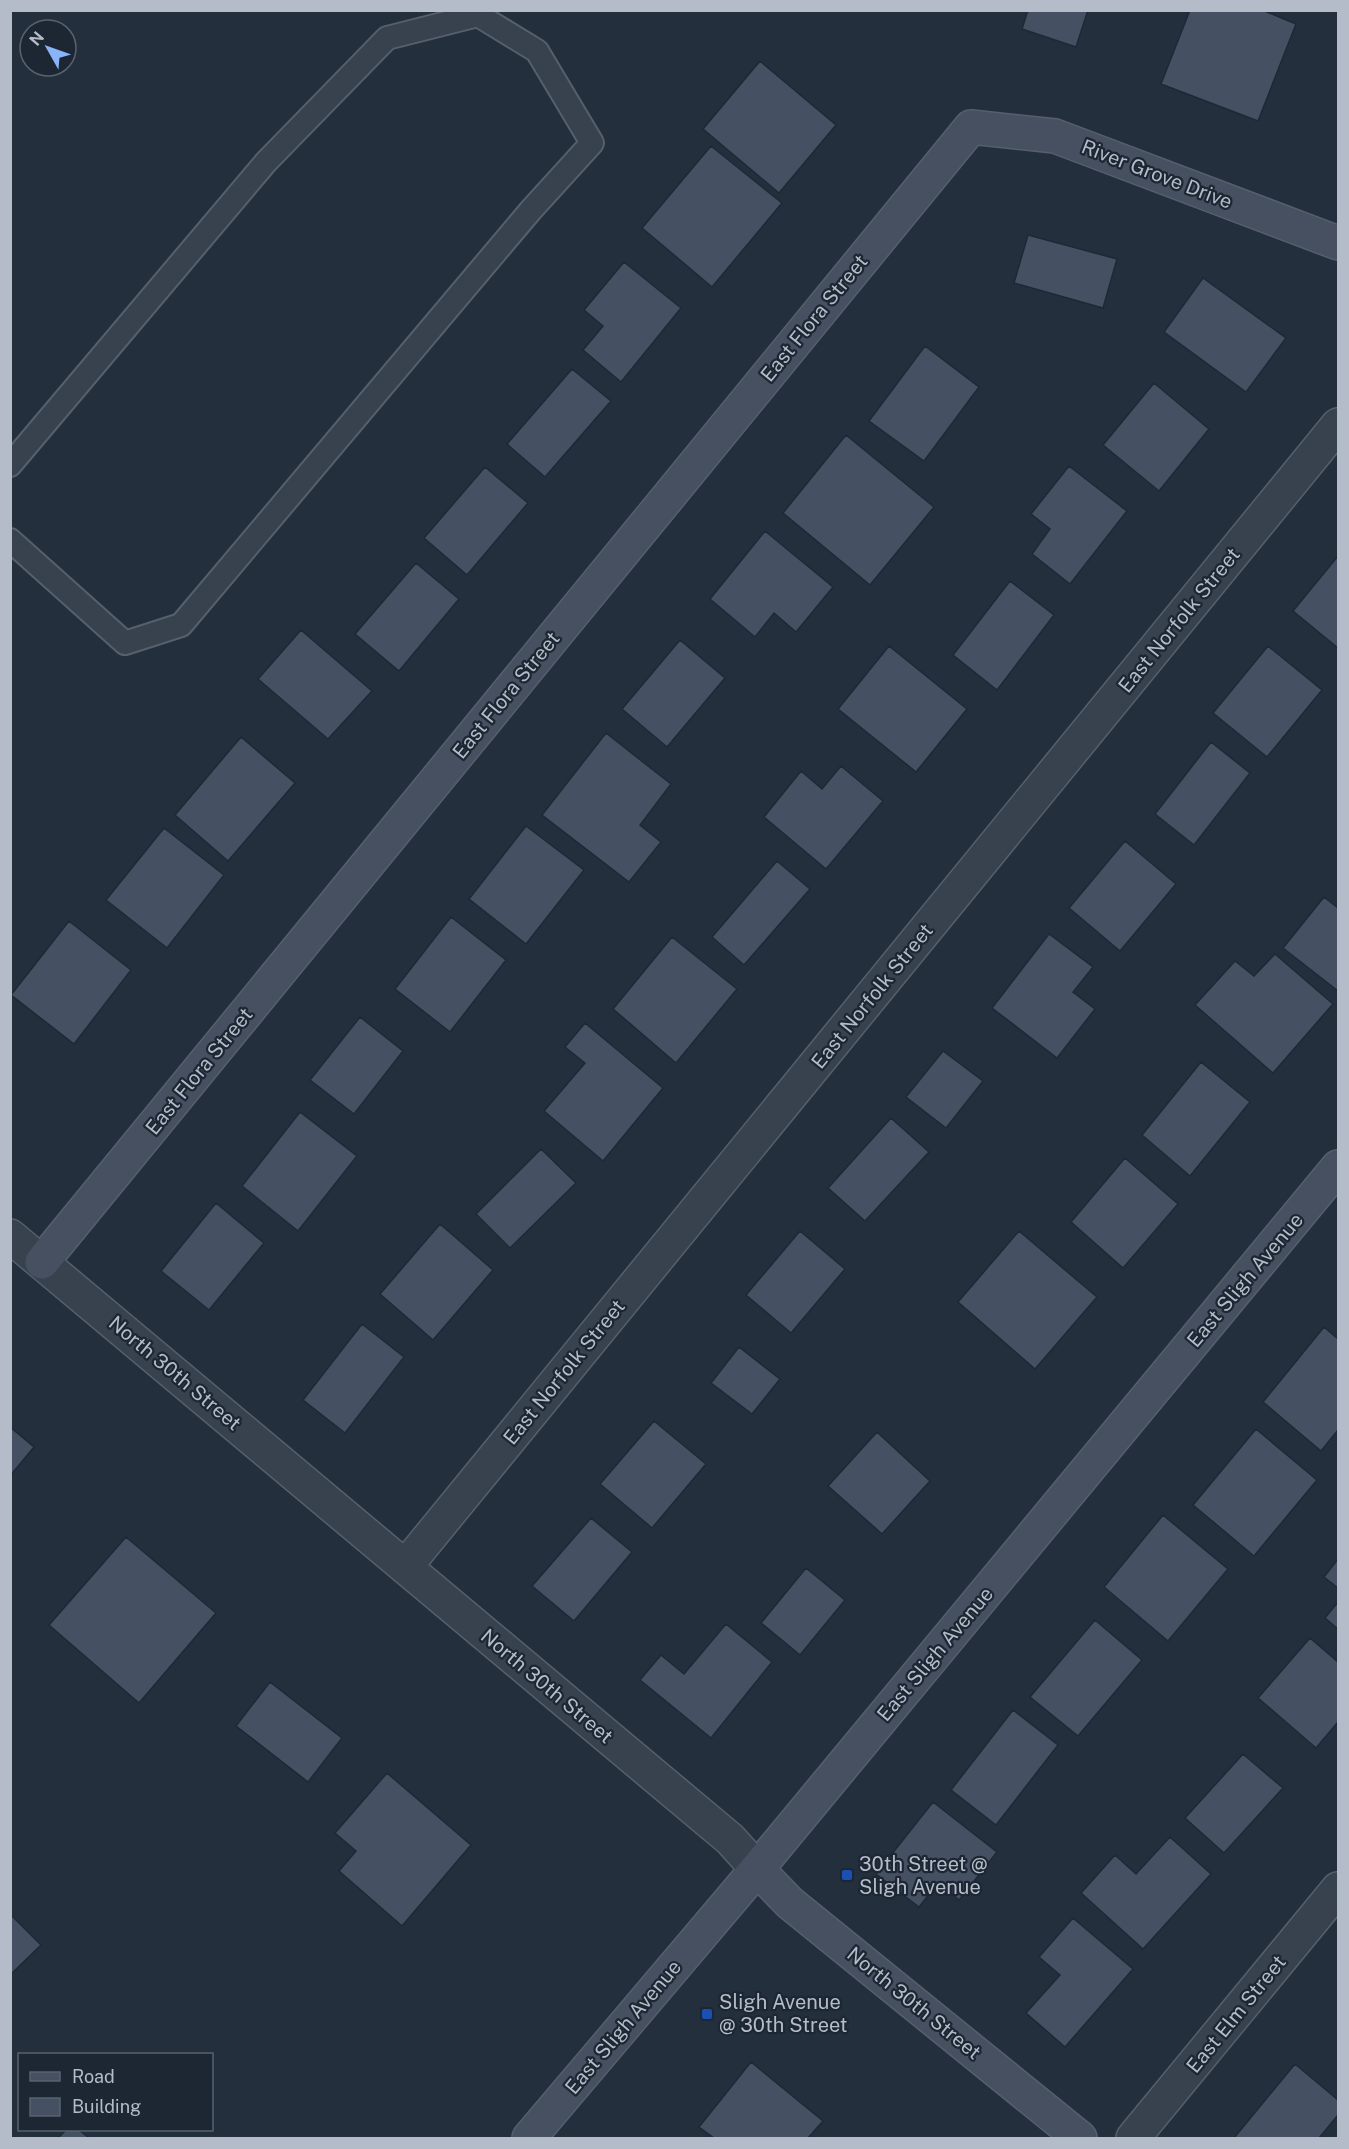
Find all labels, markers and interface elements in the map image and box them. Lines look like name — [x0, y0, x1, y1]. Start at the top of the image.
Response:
north arrow — [18, 18, 78, 78]
text: N — [26, 28, 48, 50]
street label: River Grove Drive — [1078, 134, 1236, 214]
street label: East Flora Street — [755, 250, 873, 386]
street label: East Norfolk Street — [1113, 543, 1245, 697]
street label: East Flora Street — [447, 627, 565, 763]
street label: East Norfolk Street — [806, 919, 938, 1073]
street label: East Flora Street — [140, 1003, 258, 1139]
street label: East Sligh Avenue — [1182, 1208, 1308, 1352]
street label: East Norfolk Street — [498, 1295, 630, 1449]
street label: North 30th Street — [104, 1311, 246, 1435]
street label: East Sligh Avenue — [872, 1582, 998, 1726]
street label: North 30th Street — [476, 1624, 618, 1748]
place label: 30th Street @ Sligh Avenue — [859, 1852, 988, 1899]
marker: 30th Street @ Sligh Avenue — [840, 1868, 854, 1882]
street label: North 30th Street — [842, 1942, 986, 2064]
street label: East Elm Street — [1181, 1950, 1291, 2078]
street label: East Sligh Avenue — [560, 1955, 686, 2099]
place label: Sligh Avenue @ 30th Street — [719, 1990, 848, 2037]
marker: Sligh Avenue @ 30th Street — [700, 2007, 714, 2021]
legend — [18, 2053, 213, 2131]
text: Road — [72, 2066, 115, 2087]
text: Building — [72, 2096, 141, 2117]

